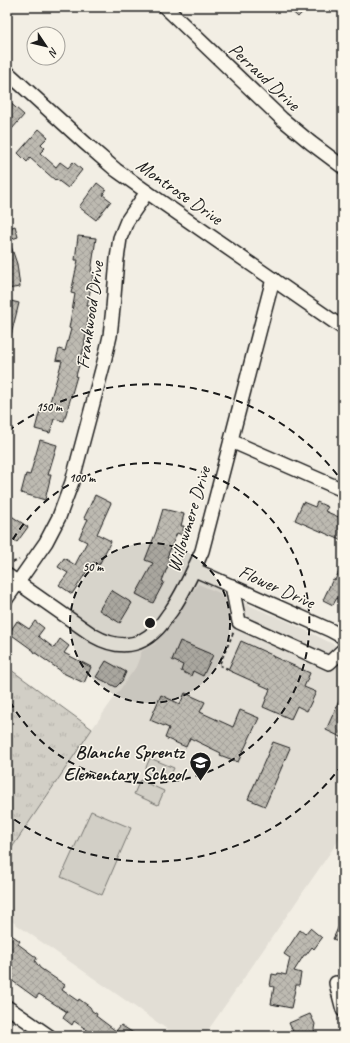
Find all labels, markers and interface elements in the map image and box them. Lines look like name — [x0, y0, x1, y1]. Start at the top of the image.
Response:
north arrow — [26, 26, 66, 66]
street label: Perraud Drive — [224, 38, 306, 117]
text: N — [45, 45, 62, 60]
street label: Montrose Drive — [132, 153, 229, 231]
street label: Frankwood Drive — [71, 258, 110, 370]
text: 150 m — [36, 399, 63, 415]
street label: Willowmere Drive — [162, 462, 217, 575]
text: 100 m — [69, 470, 96, 486]
text: 50 m — [83, 559, 104, 575]
street label: Flower Drive — [235, 560, 320, 615]
centre of rings — [143, 616, 157, 630]
place label: Blanche Sprentz Elementary School — [63, 740, 188, 786]
school or university icon: Blanche Sprentz Elementary School — [187, 749, 213, 782]

